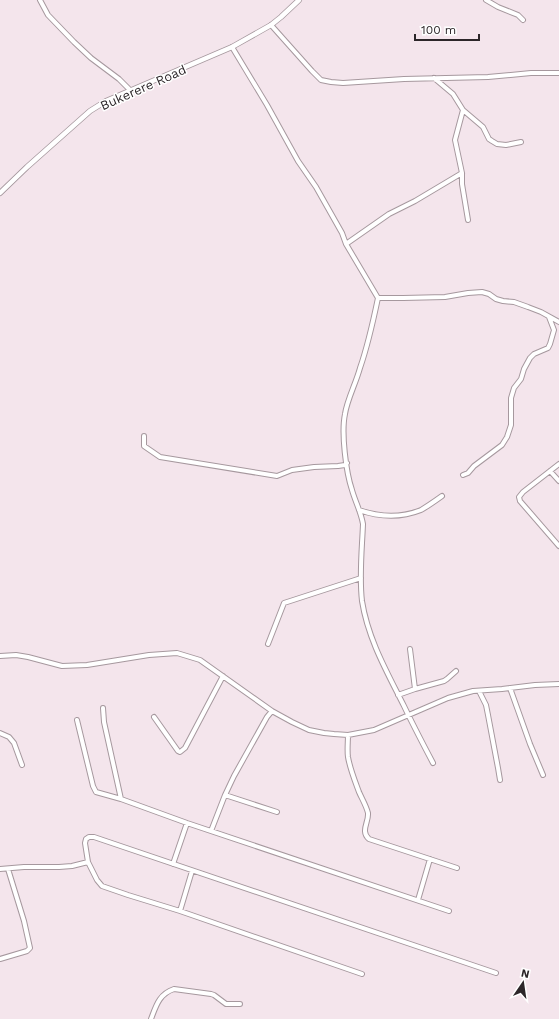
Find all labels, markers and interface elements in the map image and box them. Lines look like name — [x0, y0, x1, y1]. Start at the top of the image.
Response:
scale bar — [415, 16, 479, 42]
text: 100 m — [421, 23, 456, 37]
street label: Bukerere Road — [98, 62, 189, 113]
north arrow — [503, 963, 543, 1003]
text: N — [520, 966, 531, 981]

